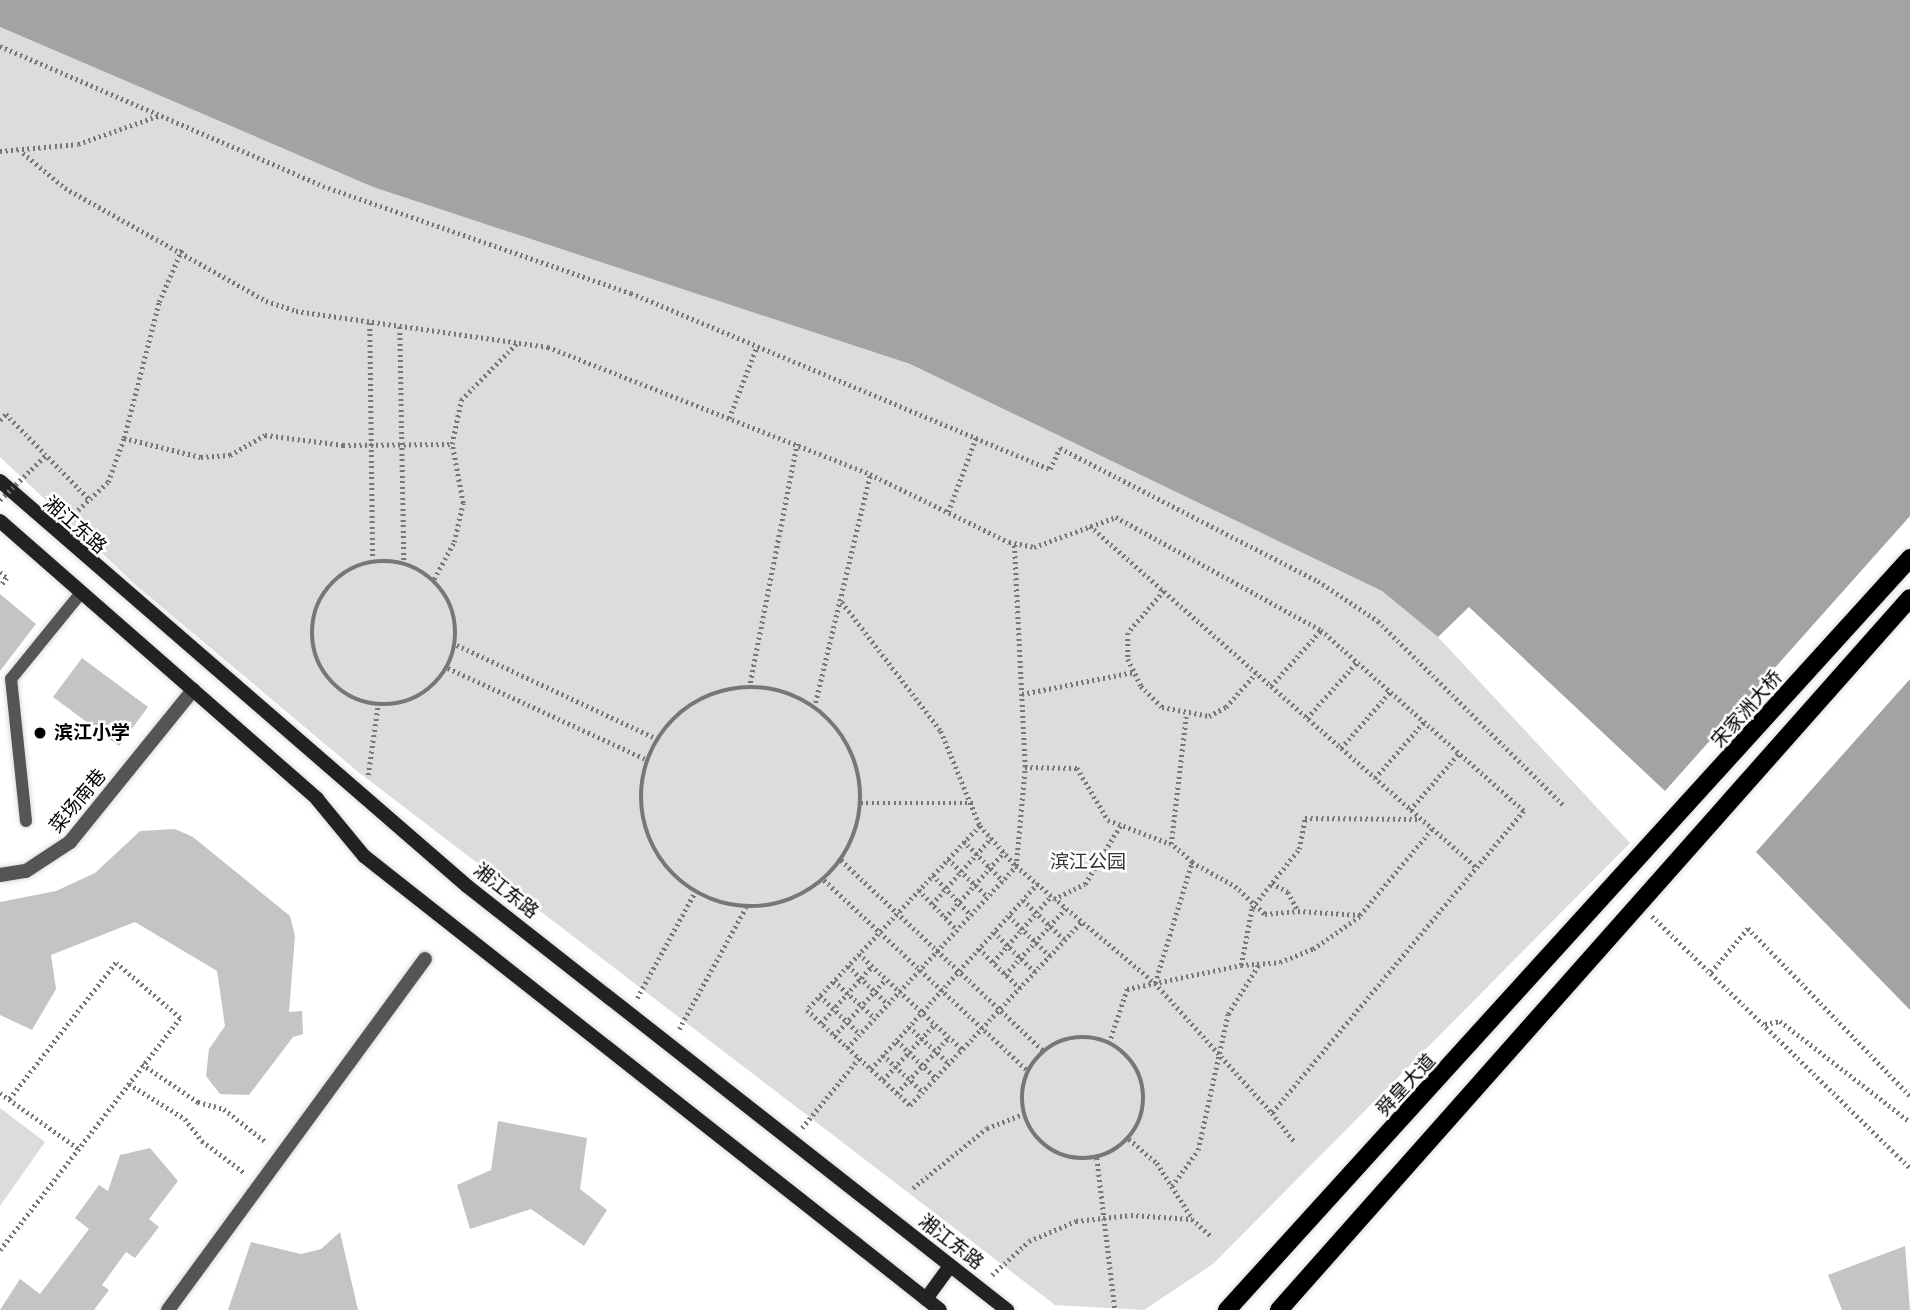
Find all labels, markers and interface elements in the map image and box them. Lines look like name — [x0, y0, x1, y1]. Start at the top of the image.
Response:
street label: 湘江东路 — [39, 491, 111, 559]
street label: 宋家洲大桥 — [1707, 666, 1787, 752]
place label: 滨江小学 — [54, 722, 130, 744]
marker: 滨江小学 — [32, 725, 48, 741]
street label: 菜场南巷 — [45, 765, 111, 837]
park label: 滨江公园 — [1050, 851, 1126, 873]
street label: 湘江东路 — [469, 859, 543, 923]
street label: 舜皇大道 — [1372, 1049, 1440, 1121]
street label: 湘江东路 — [914, 1210, 988, 1274]

